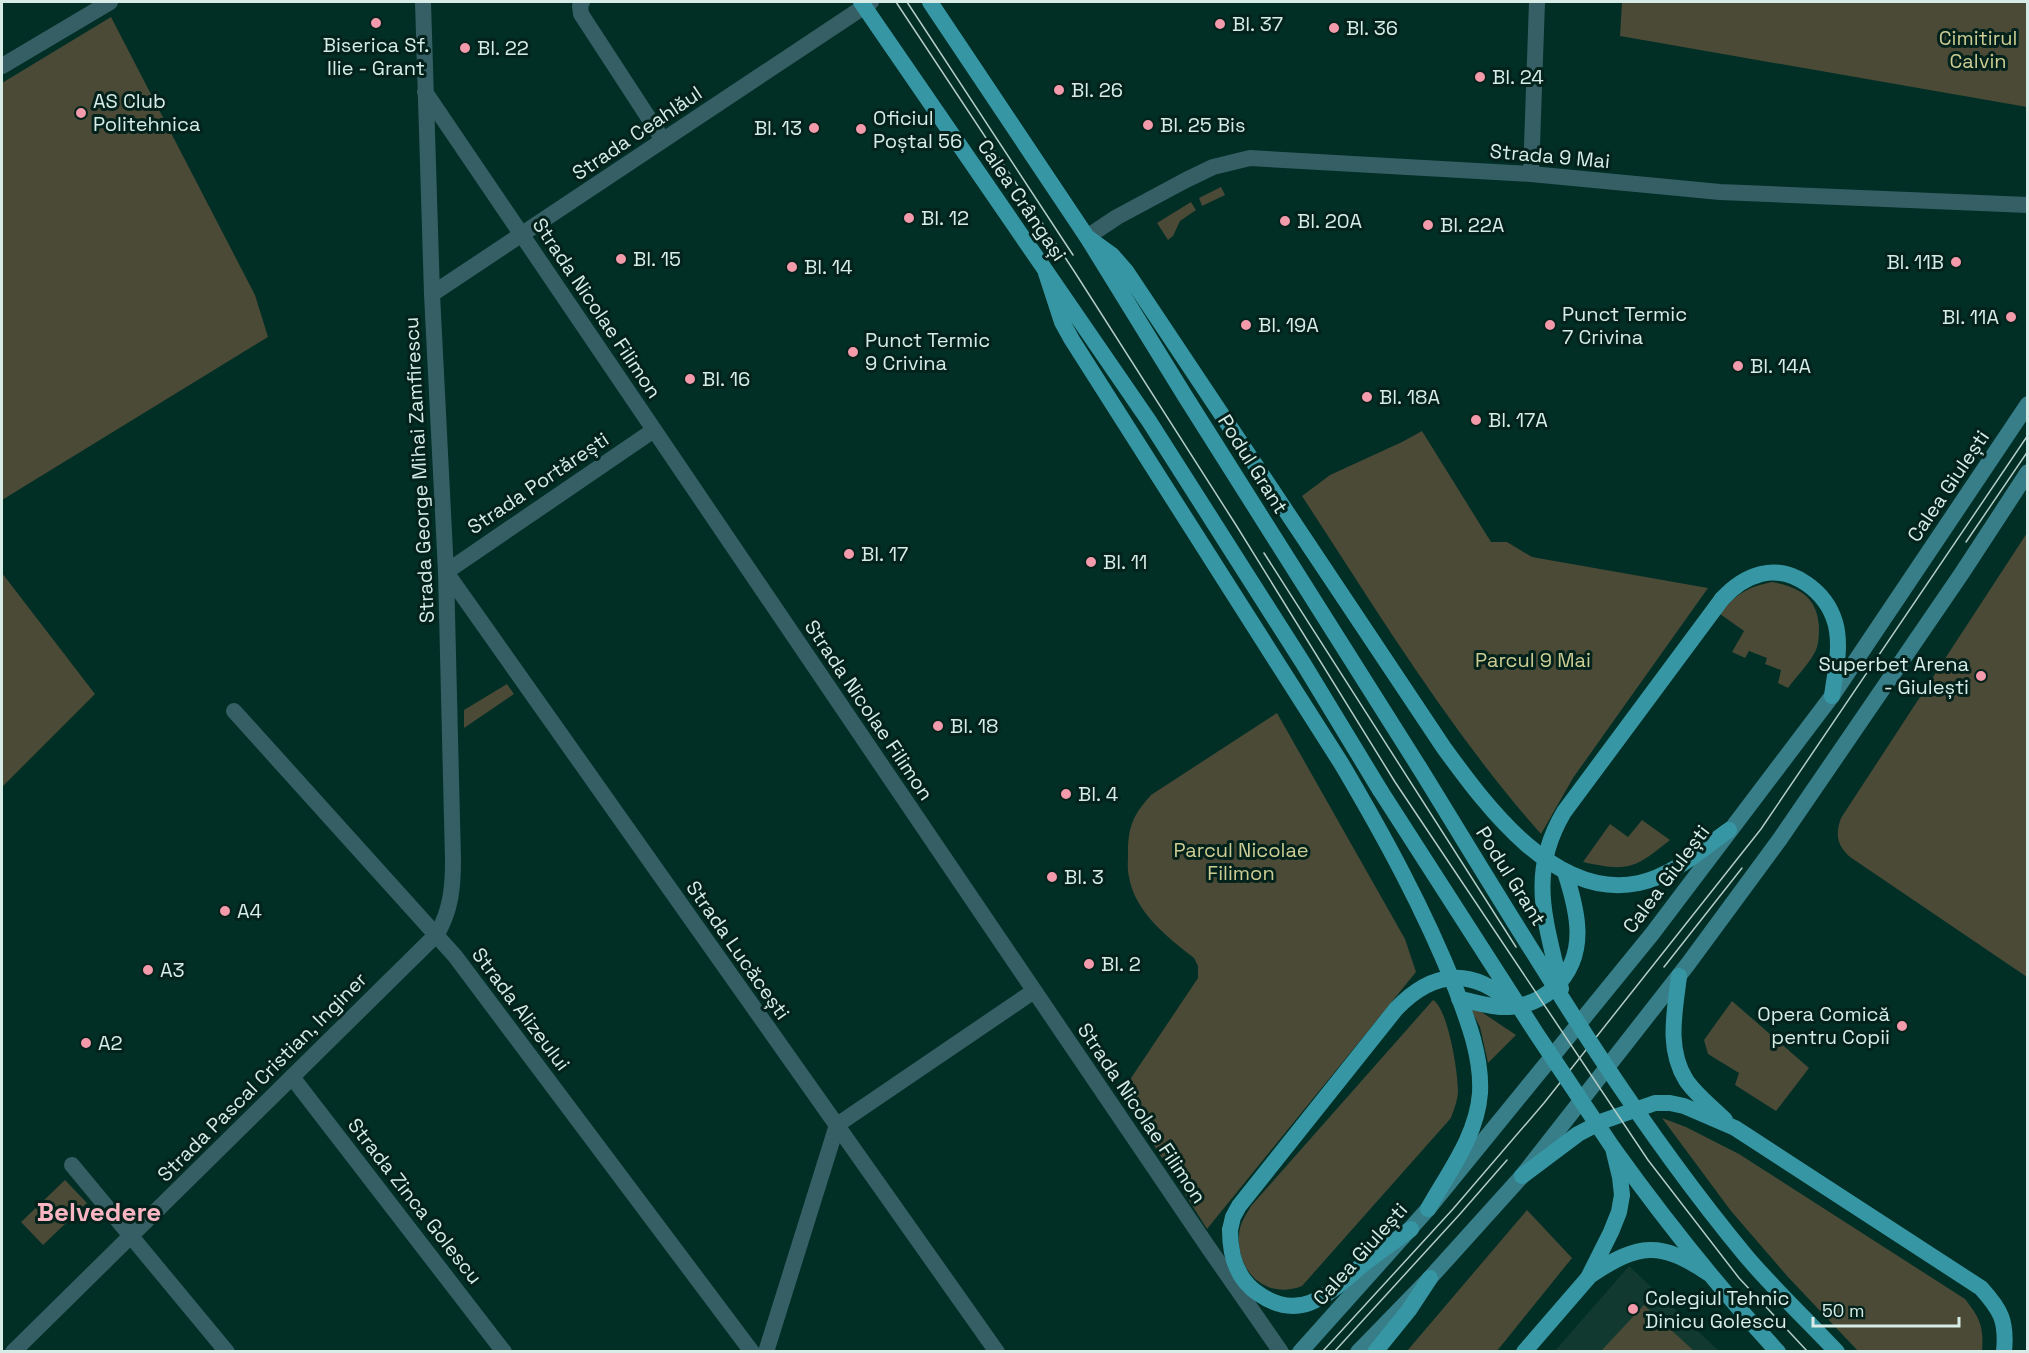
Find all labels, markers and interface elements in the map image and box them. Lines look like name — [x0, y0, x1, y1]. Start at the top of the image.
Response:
place label: Bl. 37 — [1232, 11, 1283, 37]
place label: Bl. 36 — [1346, 15, 1398, 41]
marker: Biserica Sf. Ilie - Grant — [369, 16, 383, 30]
marker: Bl. 37 — [1213, 17, 1227, 31]
marker: Bl. 36 — [1327, 21, 1341, 35]
park label: Cimitirul Calvin — [1939, 25, 2017, 74]
place label: Biserica Sf. Ilie - Grant — [323, 32, 429, 81]
place label: Bl. 22 — [477, 35, 529, 61]
marker: Bl. 22 — [458, 41, 472, 55]
place label: Bl. 24 — [1492, 64, 1544, 90]
marker: Bl. 24 — [1473, 70, 1487, 84]
place label: Bl. 26 — [1071, 77, 1123, 103]
street label: Strada Ceahlăul — [567, 80, 707, 186]
marker: Bl. 26 — [1052, 83, 1066, 97]
place label: AS Club Politehnica — [93, 88, 200, 137]
place label: Oficiul Poștal 56 — [873, 105, 962, 154]
marker: AS Club Politehnica — [74, 106, 88, 120]
place label: Bl. 25 Bis — [1160, 112, 1246, 138]
place label: Bl. 13 — [754, 115, 802, 141]
marker: Bl. 25 Bis — [1141, 118, 1155, 132]
marker: Bl. 13 — [807, 121, 821, 135]
marker: Oficiul Poștal 56 — [854, 122, 868, 136]
street label: Calea Crângași — [972, 134, 1072, 266]
street label: Strada 9 Mai — [1489, 138, 1611, 174]
place label: Bl. 12 — [921, 205, 969, 231]
place label: Bl. 20A — [1297, 208, 1363, 234]
marker: Bl. 12 — [902, 211, 916, 225]
place label: Bl. 22A — [1440, 212, 1505, 238]
street label: Strada Nicolae Filimon — [527, 213, 667, 403]
marker: Bl. 20A — [1278, 214, 1292, 228]
marker: Bl. 22A — [1421, 218, 1435, 232]
place label: Bl. 15 — [633, 246, 681, 272]
place label: Bl. 11B — [1886, 249, 1944, 275]
marker: Bl. 15 — [614, 252, 628, 266]
place label: Bl. 14 — [804, 254, 853, 280]
marker: Bl. 11B — [1949, 255, 1963, 269]
marker: Bl. 14 — [785, 260, 799, 274]
place label: Punct Termic 7 Crivina — [1562, 301, 1687, 350]
place label: Bl. 11A — [1942, 304, 1999, 330]
marker: Bl. 11A — [2004, 310, 2018, 324]
place label: Bl. 19A — [1258, 312, 1319, 338]
street label: Strada George Mihai Zamfirescu — [398, 316, 440, 624]
marker: Bl. 19A — [1239, 318, 1253, 332]
marker: Punct Termic 7 Crivina — [1543, 318, 1557, 332]
place label: Punct Termic 9 Crivina — [865, 327, 990, 376]
marker: Punct Termic 9 Crivina — [846, 345, 860, 359]
place label: Bl. 14A — [1750, 353, 1812, 379]
marker: Bl. 14A — [1731, 359, 1745, 373]
place label: Bl. 16 — [702, 366, 750, 392]
marker: Bl. 16 — [683, 372, 697, 386]
place label: Bl. 18A — [1379, 384, 1440, 410]
marker: Bl. 18A — [1360, 390, 1374, 404]
place label: Bl. 17A — [1488, 407, 1548, 433]
street label: Podul Grant — [1212, 409, 1294, 519]
marker: Bl. 17A — [1469, 413, 1483, 427]
street label: Calea Giulești — [1901, 425, 1995, 547]
street label: Strada Portărești — [462, 426, 614, 540]
place label: Bl. 17 — [861, 541, 908, 567]
marker: Bl. 17 — [842, 547, 856, 561]
place label: Bl. 11 — [1103, 549, 1147, 575]
marker: Bl. 11 — [1084, 555, 1098, 569]
street label: Strada Nicolae Filimon — [799, 615, 939, 805]
park label: Parcul 9 Mai — [1475, 647, 1591, 673]
place label: Superbet Arena - Giulești — [1818, 651, 1969, 700]
marker: Superbet Arena - Giulești — [1974, 669, 1988, 683]
place label: Bl. 18 — [950, 713, 998, 739]
marker: Bl. 18 — [931, 719, 945, 733]
place label: Bl. 4 — [1078, 781, 1118, 807]
marker: Bl. 4 — [1059, 787, 1073, 801]
street label: Calea Giulești — [1617, 820, 1715, 938]
street label: Podul Grant — [1470, 821, 1552, 931]
park label: Parcul Nicolae Filimon — [1173, 837, 1309, 886]
place label: Bl. 3 — [1064, 864, 1104, 890]
marker: Bl. 3 — [1045, 870, 1059, 884]
street label: Strada Lucăcești — [680, 875, 796, 1025]
place label: A4 — [237, 898, 262, 924]
marker: A4 — [218, 904, 232, 918]
street label: Strada Alizeului — [466, 942, 576, 1076]
place label: Bl. 2 — [1101, 951, 1141, 977]
place label: A3 — [160, 957, 185, 983]
marker: Bl. 2 — [1082, 957, 1096, 971]
marker: A3 — [141, 963, 155, 977]
street label: Strada Pascal Cristian, Inginer — [152, 967, 372, 1187]
place label: Opera Comică pentru Copii — [1757, 1001, 1890, 1050]
street label: Strada Nicolae Filimon — [1072, 1018, 1212, 1208]
marker: Opera Comică pentru Copii — [1895, 1019, 1909, 1033]
place label: A2 — [98, 1030, 123, 1056]
marker: A2 — [79, 1036, 93, 1050]
street label: Strada Zinca Golescu — [342, 1113, 488, 1289]
district label: Belvedere — [37, 1195, 161, 1229]
street label: Calea Giulești — [1307, 1197, 1413, 1311]
place label: Colegiul Tehnic Dinicu Golescu — [1645, 1285, 1789, 1334]
scale bar — [1813, 1290, 1958, 1328]
text: 50 m — [1822, 1299, 1864, 1322]
marker: Colegiul Tehnic Dinicu Golescu — [1626, 1302, 1640, 1316]

